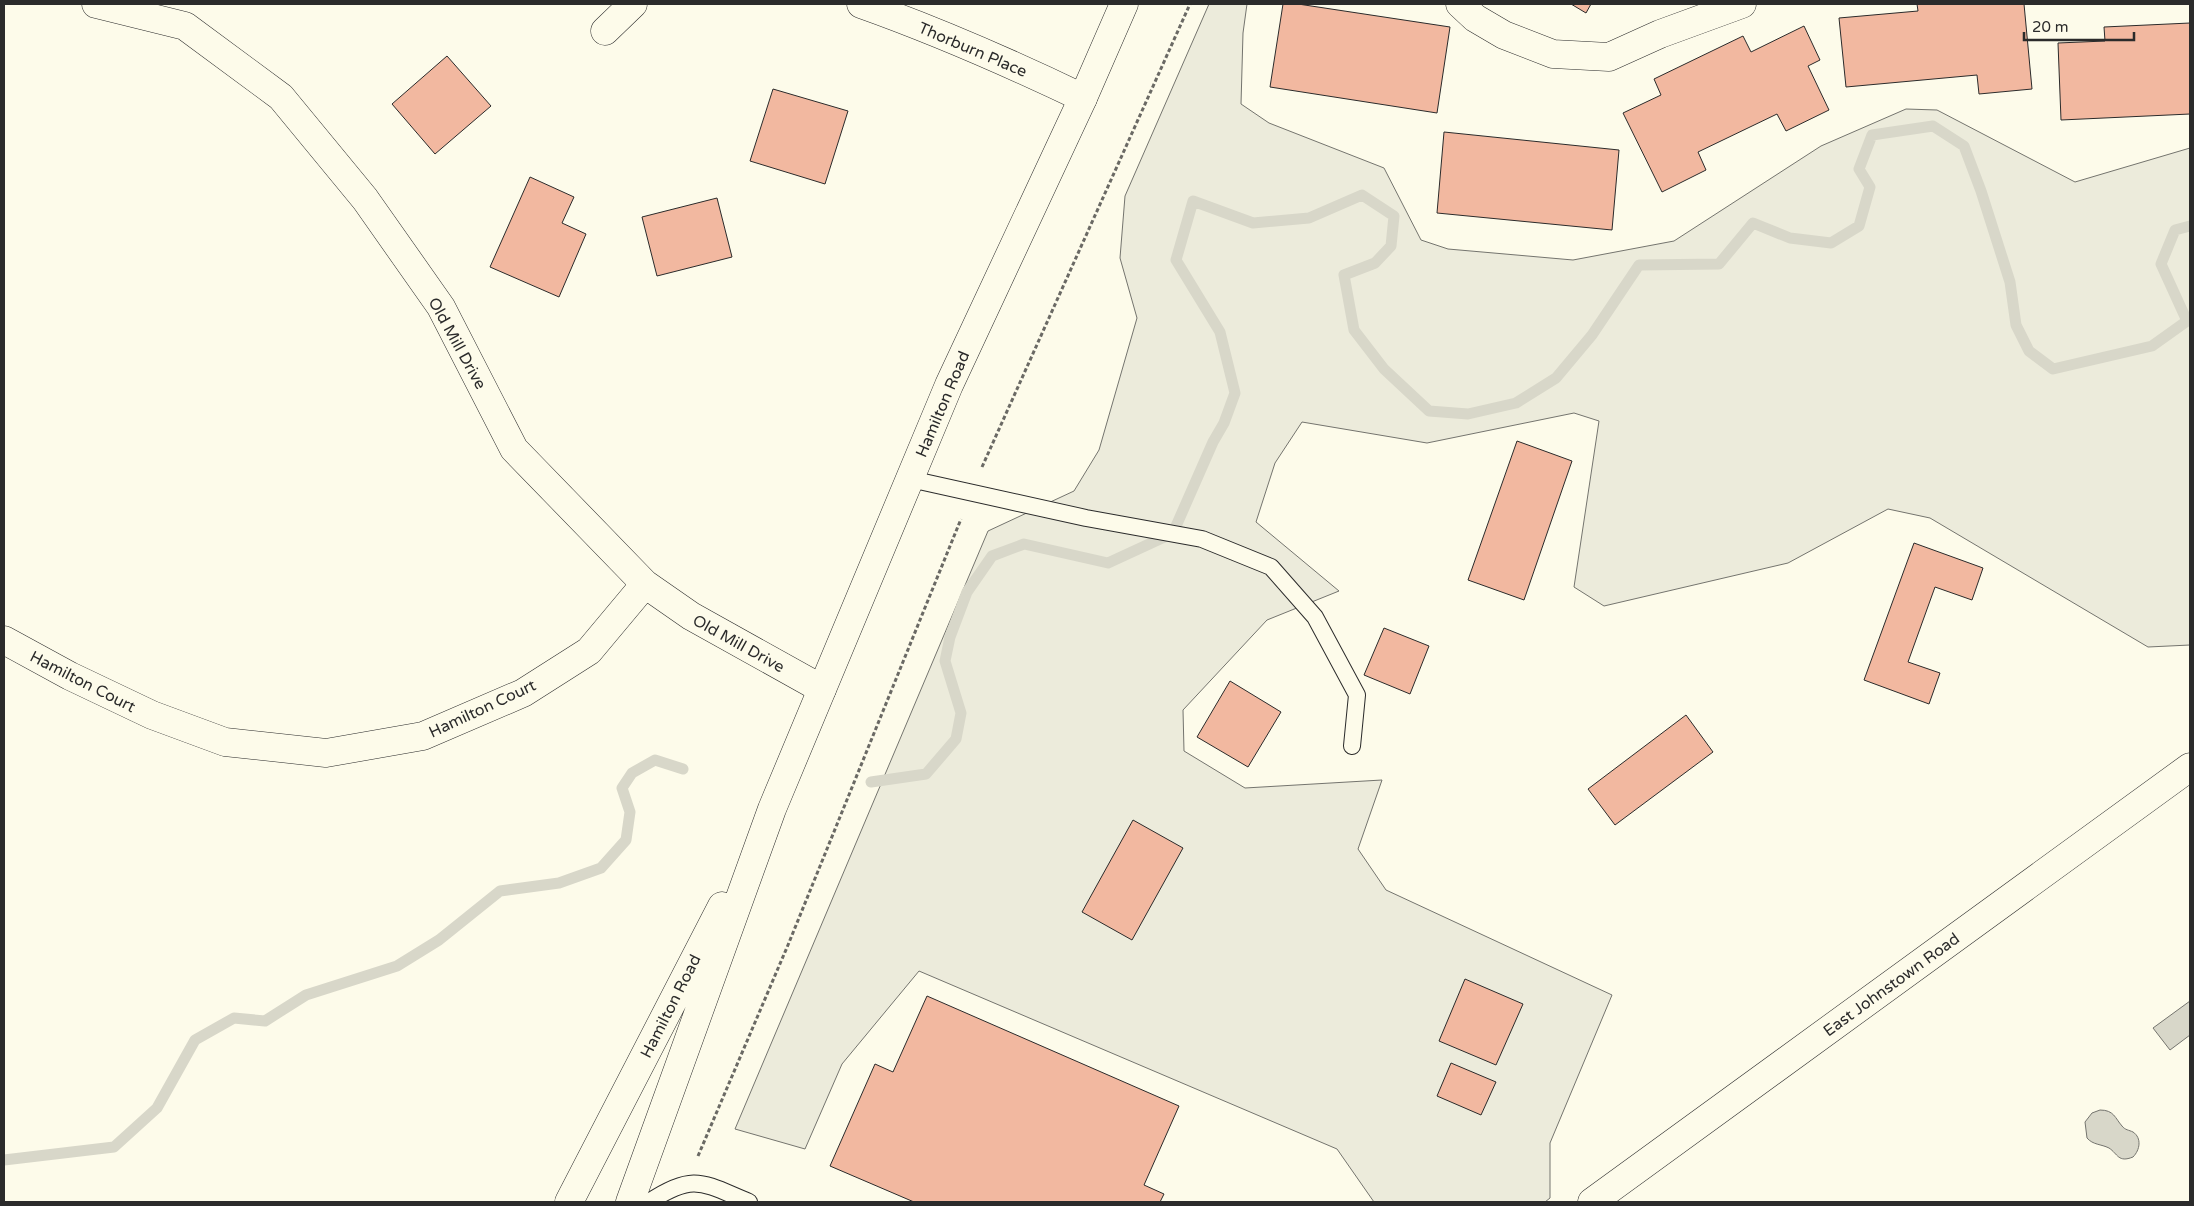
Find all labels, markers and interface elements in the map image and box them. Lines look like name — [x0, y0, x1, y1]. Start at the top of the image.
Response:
scale bar — [2024, 10, 2134, 42]
street label: Thorburn Place — [915, 18, 1030, 82]
text: 20 m — [2032, 18, 2069, 36]
street label: Old Mill Drive — [424, 294, 491, 393]
street label: Hamilton Road — [912, 348, 974, 461]
street label: Old Mill Drive — [689, 610, 788, 677]
street label: Hamilton Court — [26, 647, 139, 717]
street label: Hamilton Court — [426, 675, 539, 742]
street label: East Johnstown Road — [1820, 929, 1964, 1041]
street label: Hamilton Road — [636, 951, 706, 1062]

